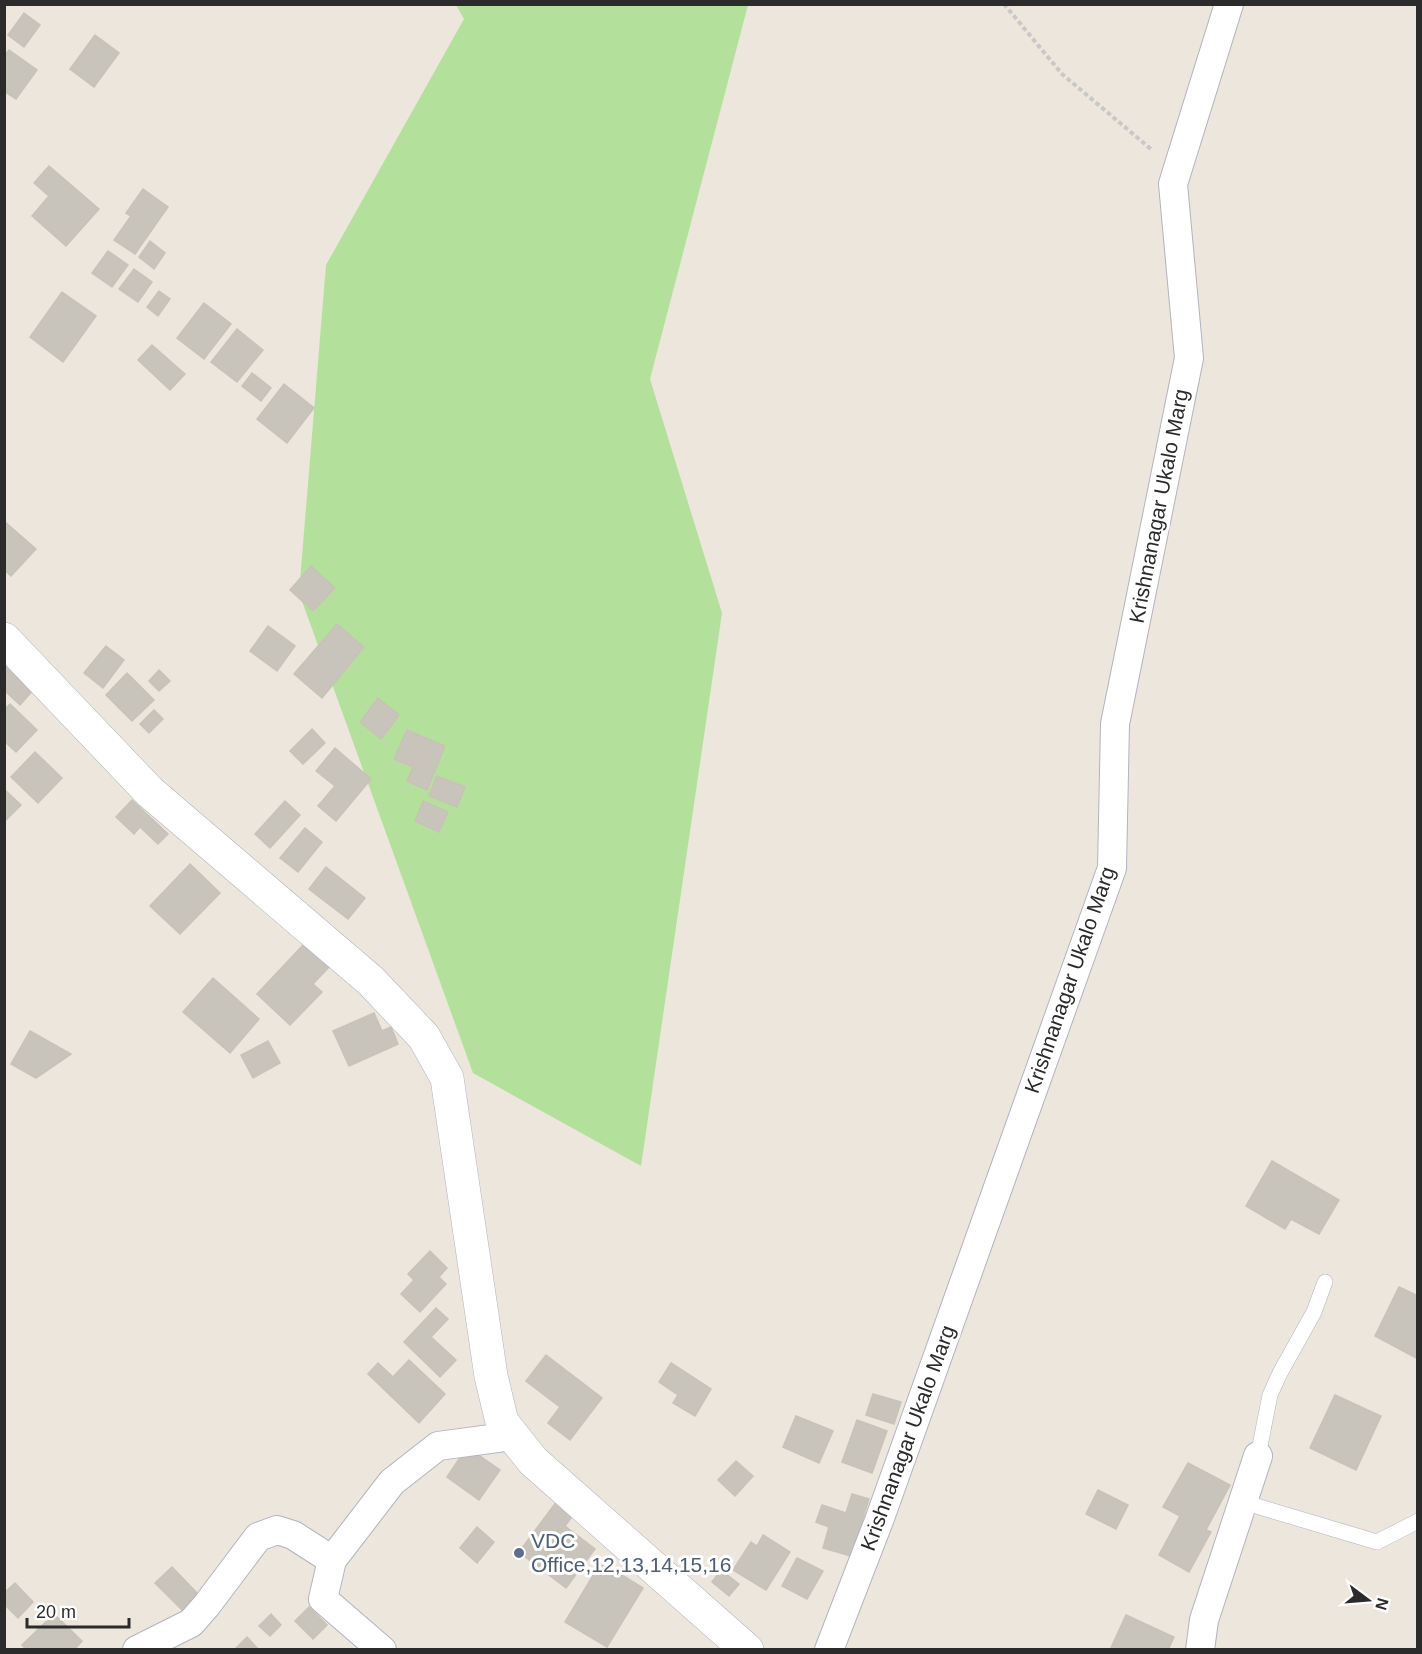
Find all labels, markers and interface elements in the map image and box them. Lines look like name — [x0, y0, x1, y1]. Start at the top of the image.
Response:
street label: Krishnanagar Ukalo Marg — [1125, 387, 1193, 625]
street label: Krishnanagar Ukalo Marg — [1020, 864, 1119, 1096]
street label: Krishnanagar Ukalo Marg — [856, 1322, 959, 1554]
place label: VDC Office,12,13,14,15,16 — [531, 1529, 731, 1576]
marker: VDC Office,12,13,14,15,16 — [512, 1546, 526, 1560]
north arrow — [1338, 1570, 1398, 1630]
scale bar — [27, 1591, 129, 1629]
text: N — [1372, 1596, 1392, 1612]
text: 20 m — [36, 1602, 76, 1622]

